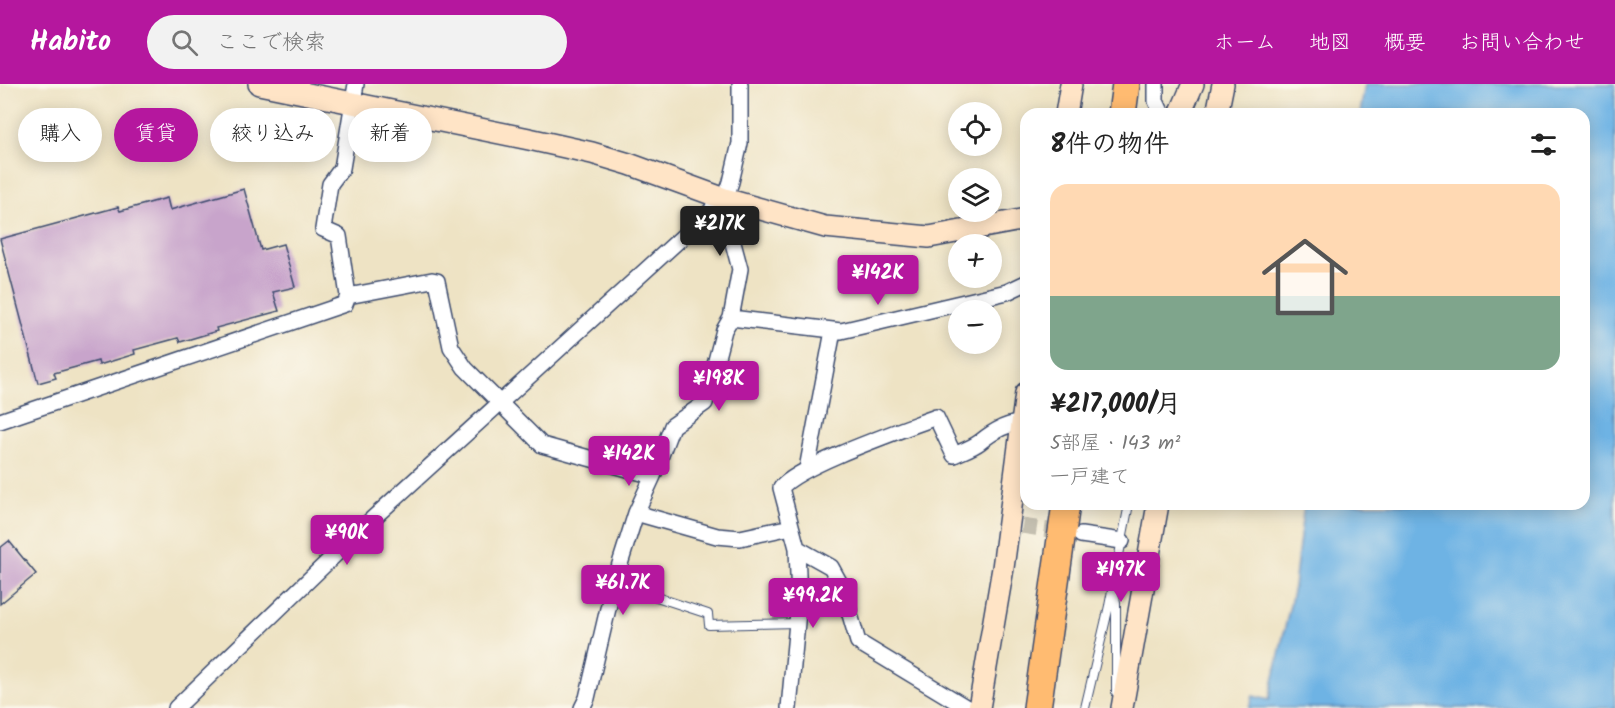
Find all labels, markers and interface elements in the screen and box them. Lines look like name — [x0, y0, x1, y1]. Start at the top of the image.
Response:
search box — [147, 15, 567, 69]
text: Habito — [30, 20, 111, 65]
icon: search — [168, 26, 201, 59]
text: ここで検索 — [216, 26, 326, 61]
text: ホーム — [1214, 27, 1276, 60]
text: 地図 — [1309, 27, 1351, 60]
text: 概要 — [1384, 27, 1426, 60]
text: お問い合わせ — [1459, 27, 1585, 60]
map controls — [948, 102, 1002, 354]
button: locate — [948, 102, 1002, 156]
chip: 購入 — [18, 108, 102, 162]
chip: 賃貸 — [114, 108, 198, 162]
chip: 絞り込み — [210, 108, 336, 162]
chip: 新着 — [348, 108, 432, 162]
text: 8件の物件 — [1050, 124, 1169, 166]
icon: filters — [1527, 128, 1560, 161]
button: layers — [948, 168, 1002, 222]
pin: ¥217K — [678, 206, 762, 257]
text: ¥217K — [694, 209, 746, 241]
icon: home — [1251, 223, 1359, 331]
button: + — [948, 234, 1002, 288]
pin: ¥142K — [836, 255, 920, 306]
text: ¥142K — [852, 258, 904, 290]
button: − — [948, 300, 1002, 354]
pin: ¥198K — [677, 361, 761, 412]
text: ¥198K — [693, 364, 745, 396]
text: ¥217,000/月 — [1050, 384, 1181, 426]
text: 5部屋 · 143 m² — [1050, 428, 1180, 460]
pin: ¥142K — [587, 436, 671, 487]
text: ¥142K — [603, 439, 655, 471]
text: 一戸建て — [1050, 462, 1130, 494]
pin: ¥90K — [311, 515, 383, 566]
text: ¥90K — [325, 518, 369, 550]
pin: ¥197K — [1079, 552, 1163, 603]
text: ¥197K — [1096, 555, 1146, 587]
pin: ¥61.7K — [574, 565, 672, 616]
text: ¥61.7K — [595, 568, 651, 600]
pin: ¥99.2K — [764, 578, 862, 629]
text: ¥99.2K — [783, 581, 843, 613]

